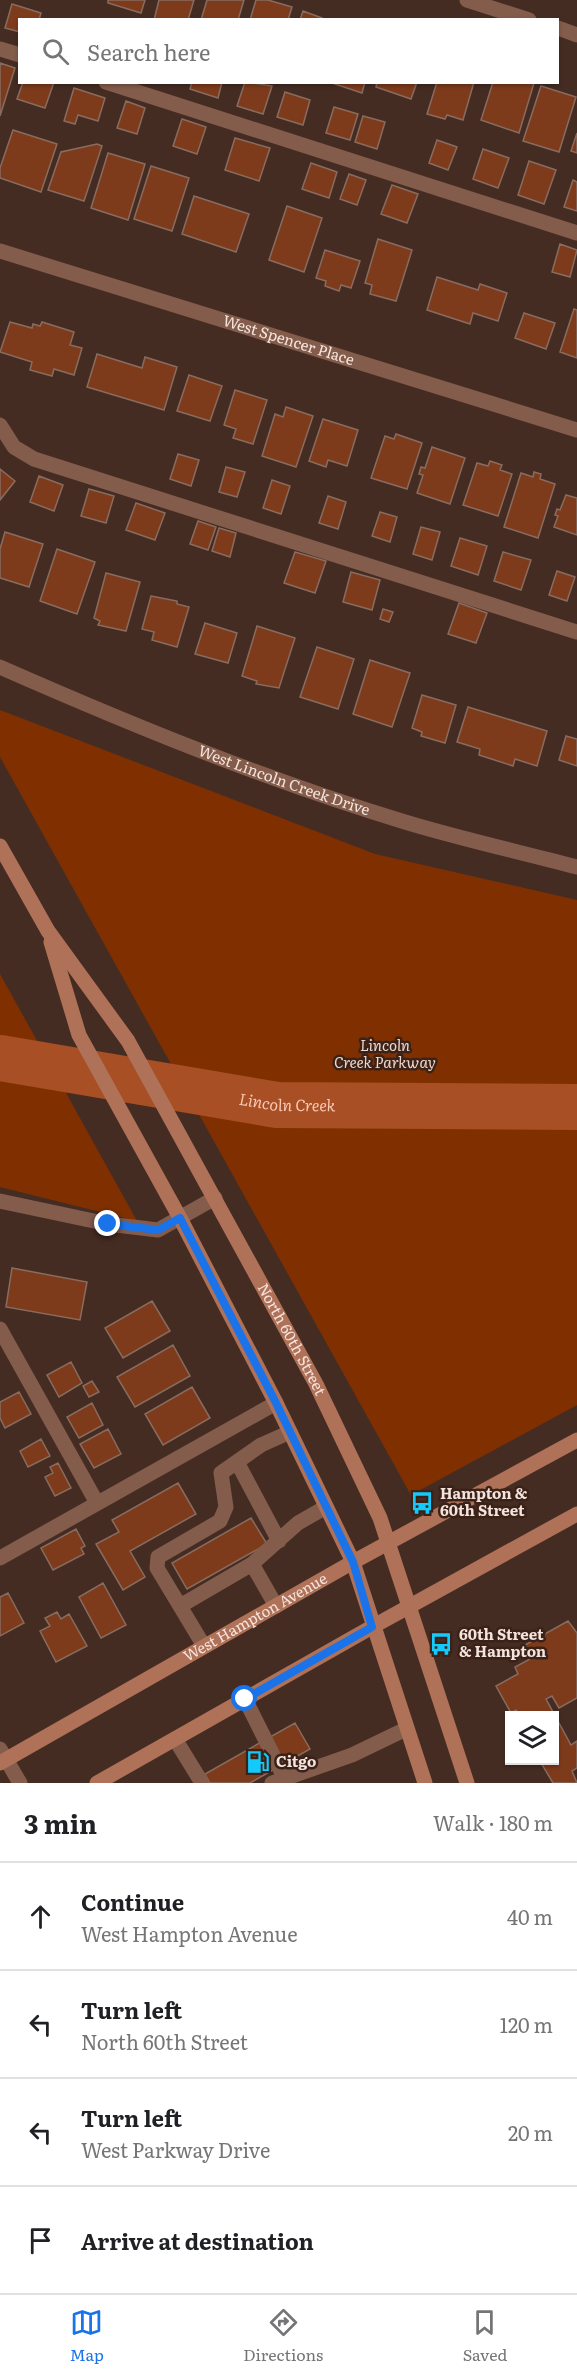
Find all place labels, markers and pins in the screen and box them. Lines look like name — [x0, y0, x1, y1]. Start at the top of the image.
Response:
place label: Hampton & 60th Street — [440, 1481, 528, 1521]
bus stop icon: Hampton & 60th Street — [409, 1490, 435, 1516]
place label: 60th Street & Hampton — [459, 1622, 547, 1662]
bus stop icon: 60th Street & Hampton — [428, 1631, 454, 1657]
fuel station icon: Citgo — [245, 1749, 271, 1775]
place label: Citgo — [276, 1749, 316, 1772]

